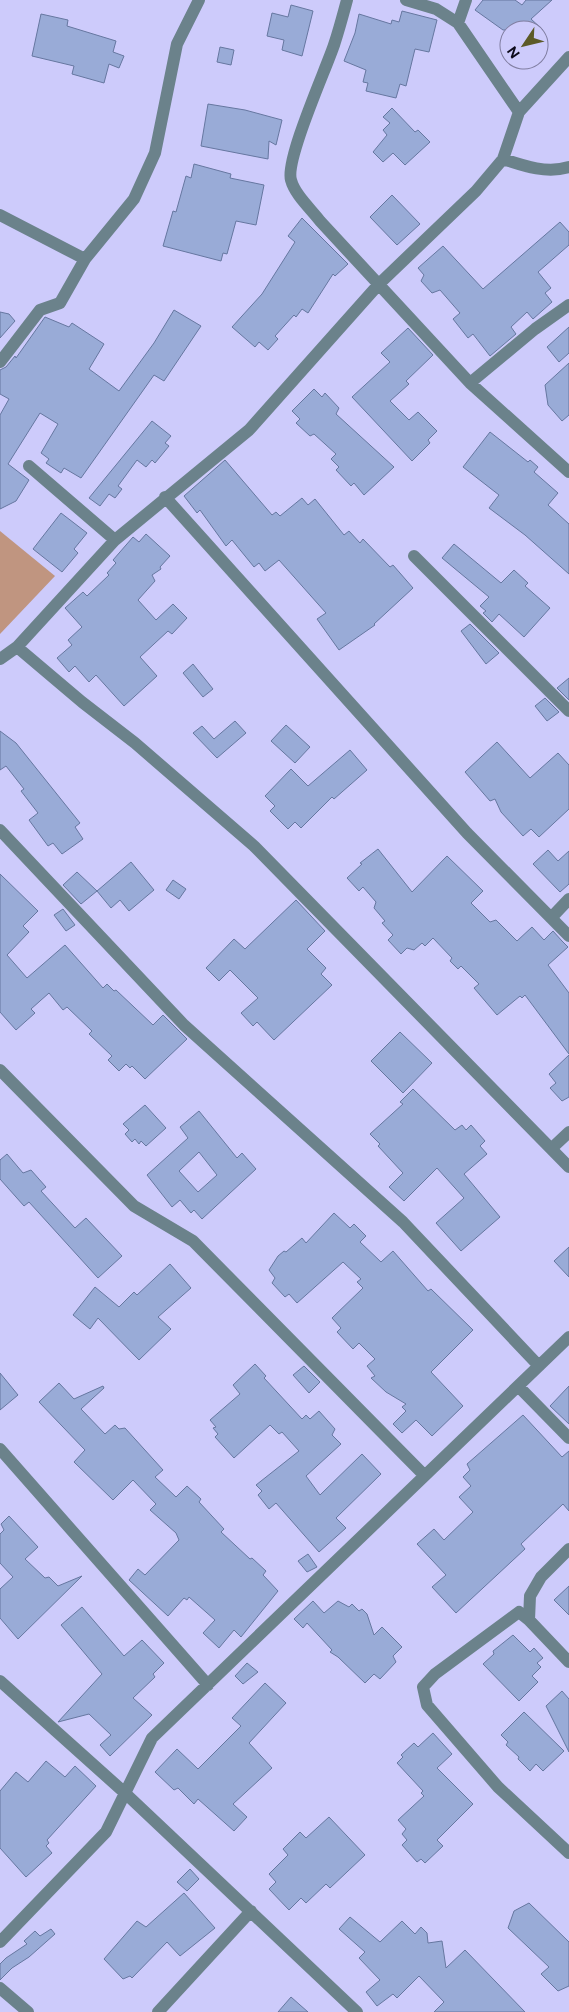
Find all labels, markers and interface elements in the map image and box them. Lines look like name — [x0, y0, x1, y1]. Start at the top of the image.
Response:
north arrow — [499, 20, 549, 70]
text: N — [504, 43, 524, 61]

